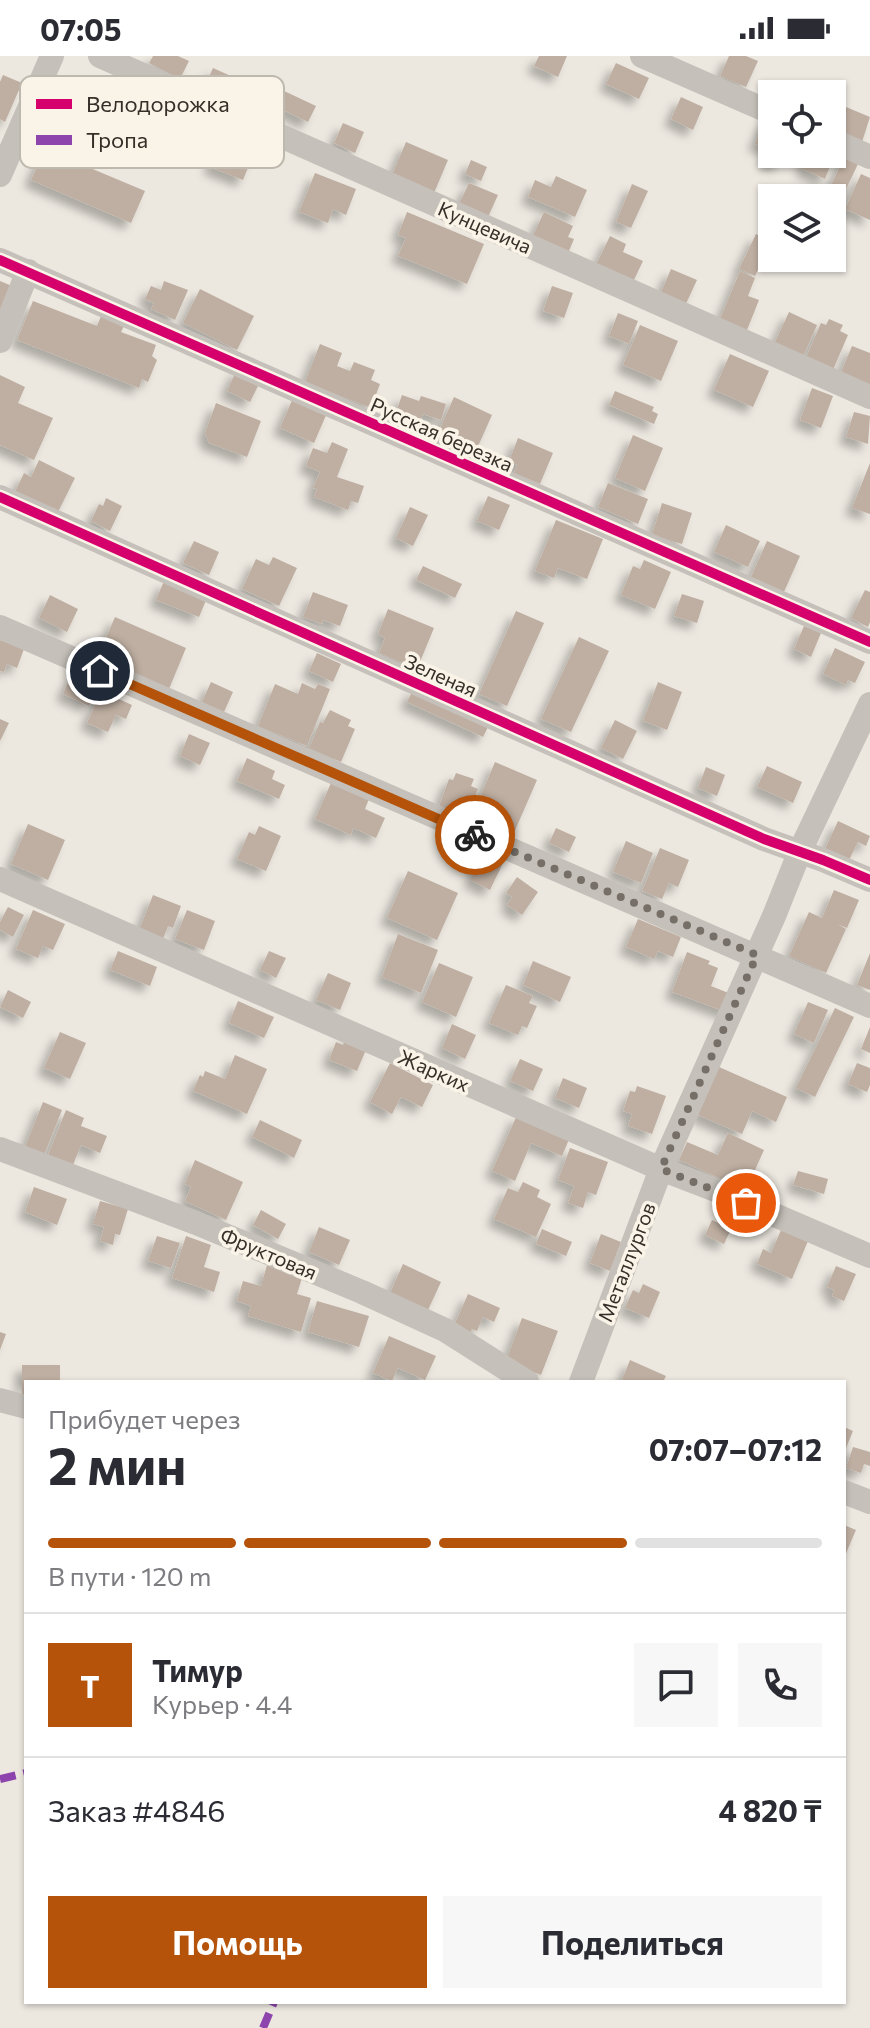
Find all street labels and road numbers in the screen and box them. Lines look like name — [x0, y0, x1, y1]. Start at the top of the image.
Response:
street label: Кунцевича — [435, 196, 535, 258]
street label: Русская березка — [367, 392, 517, 476]
street label: Зеленая — [401, 649, 481, 701]
street label: Жарких — [395, 1044, 474, 1096]
street label: Металлургов — [592, 1199, 660, 1325]
street label: Фруктовая — [217, 1222, 321, 1284]

